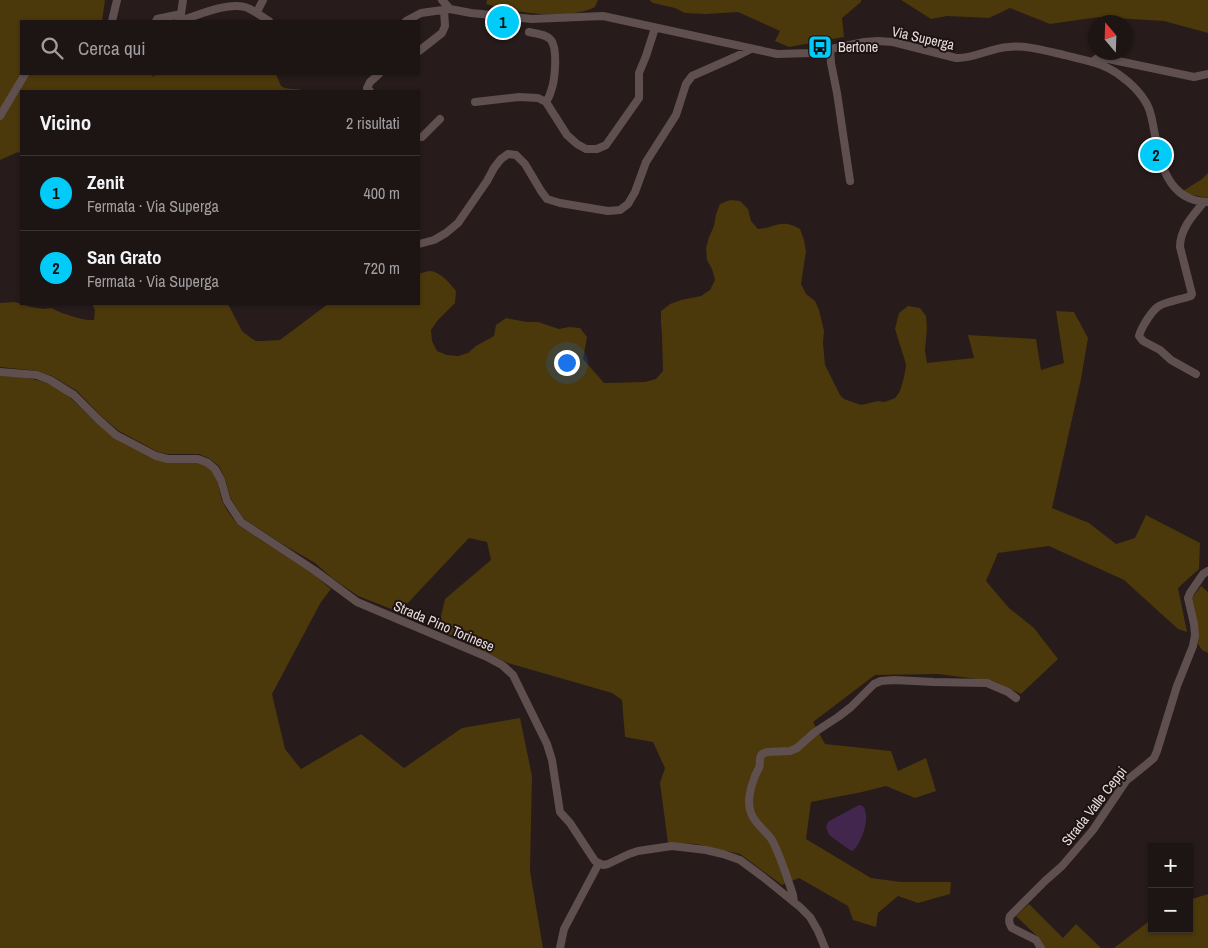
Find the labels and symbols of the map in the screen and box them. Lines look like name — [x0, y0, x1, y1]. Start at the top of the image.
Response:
pin: 1 — [487, 3, 519, 41]
north arrow — [1088, 15, 1133, 60]
street label: Via Superga — [890, 22, 957, 54]
bus stop icon: Bertone — [807, 34, 833, 60]
place label: Bertone — [838, 38, 878, 56]
pin: 2 — [1140, 136, 1172, 174]
your location — [554, 350, 580, 376]
street label: Strada Pino Torinese — [391, 597, 497, 655]
street label: Strada Valle Ceppi — [1058, 763, 1130, 849]

